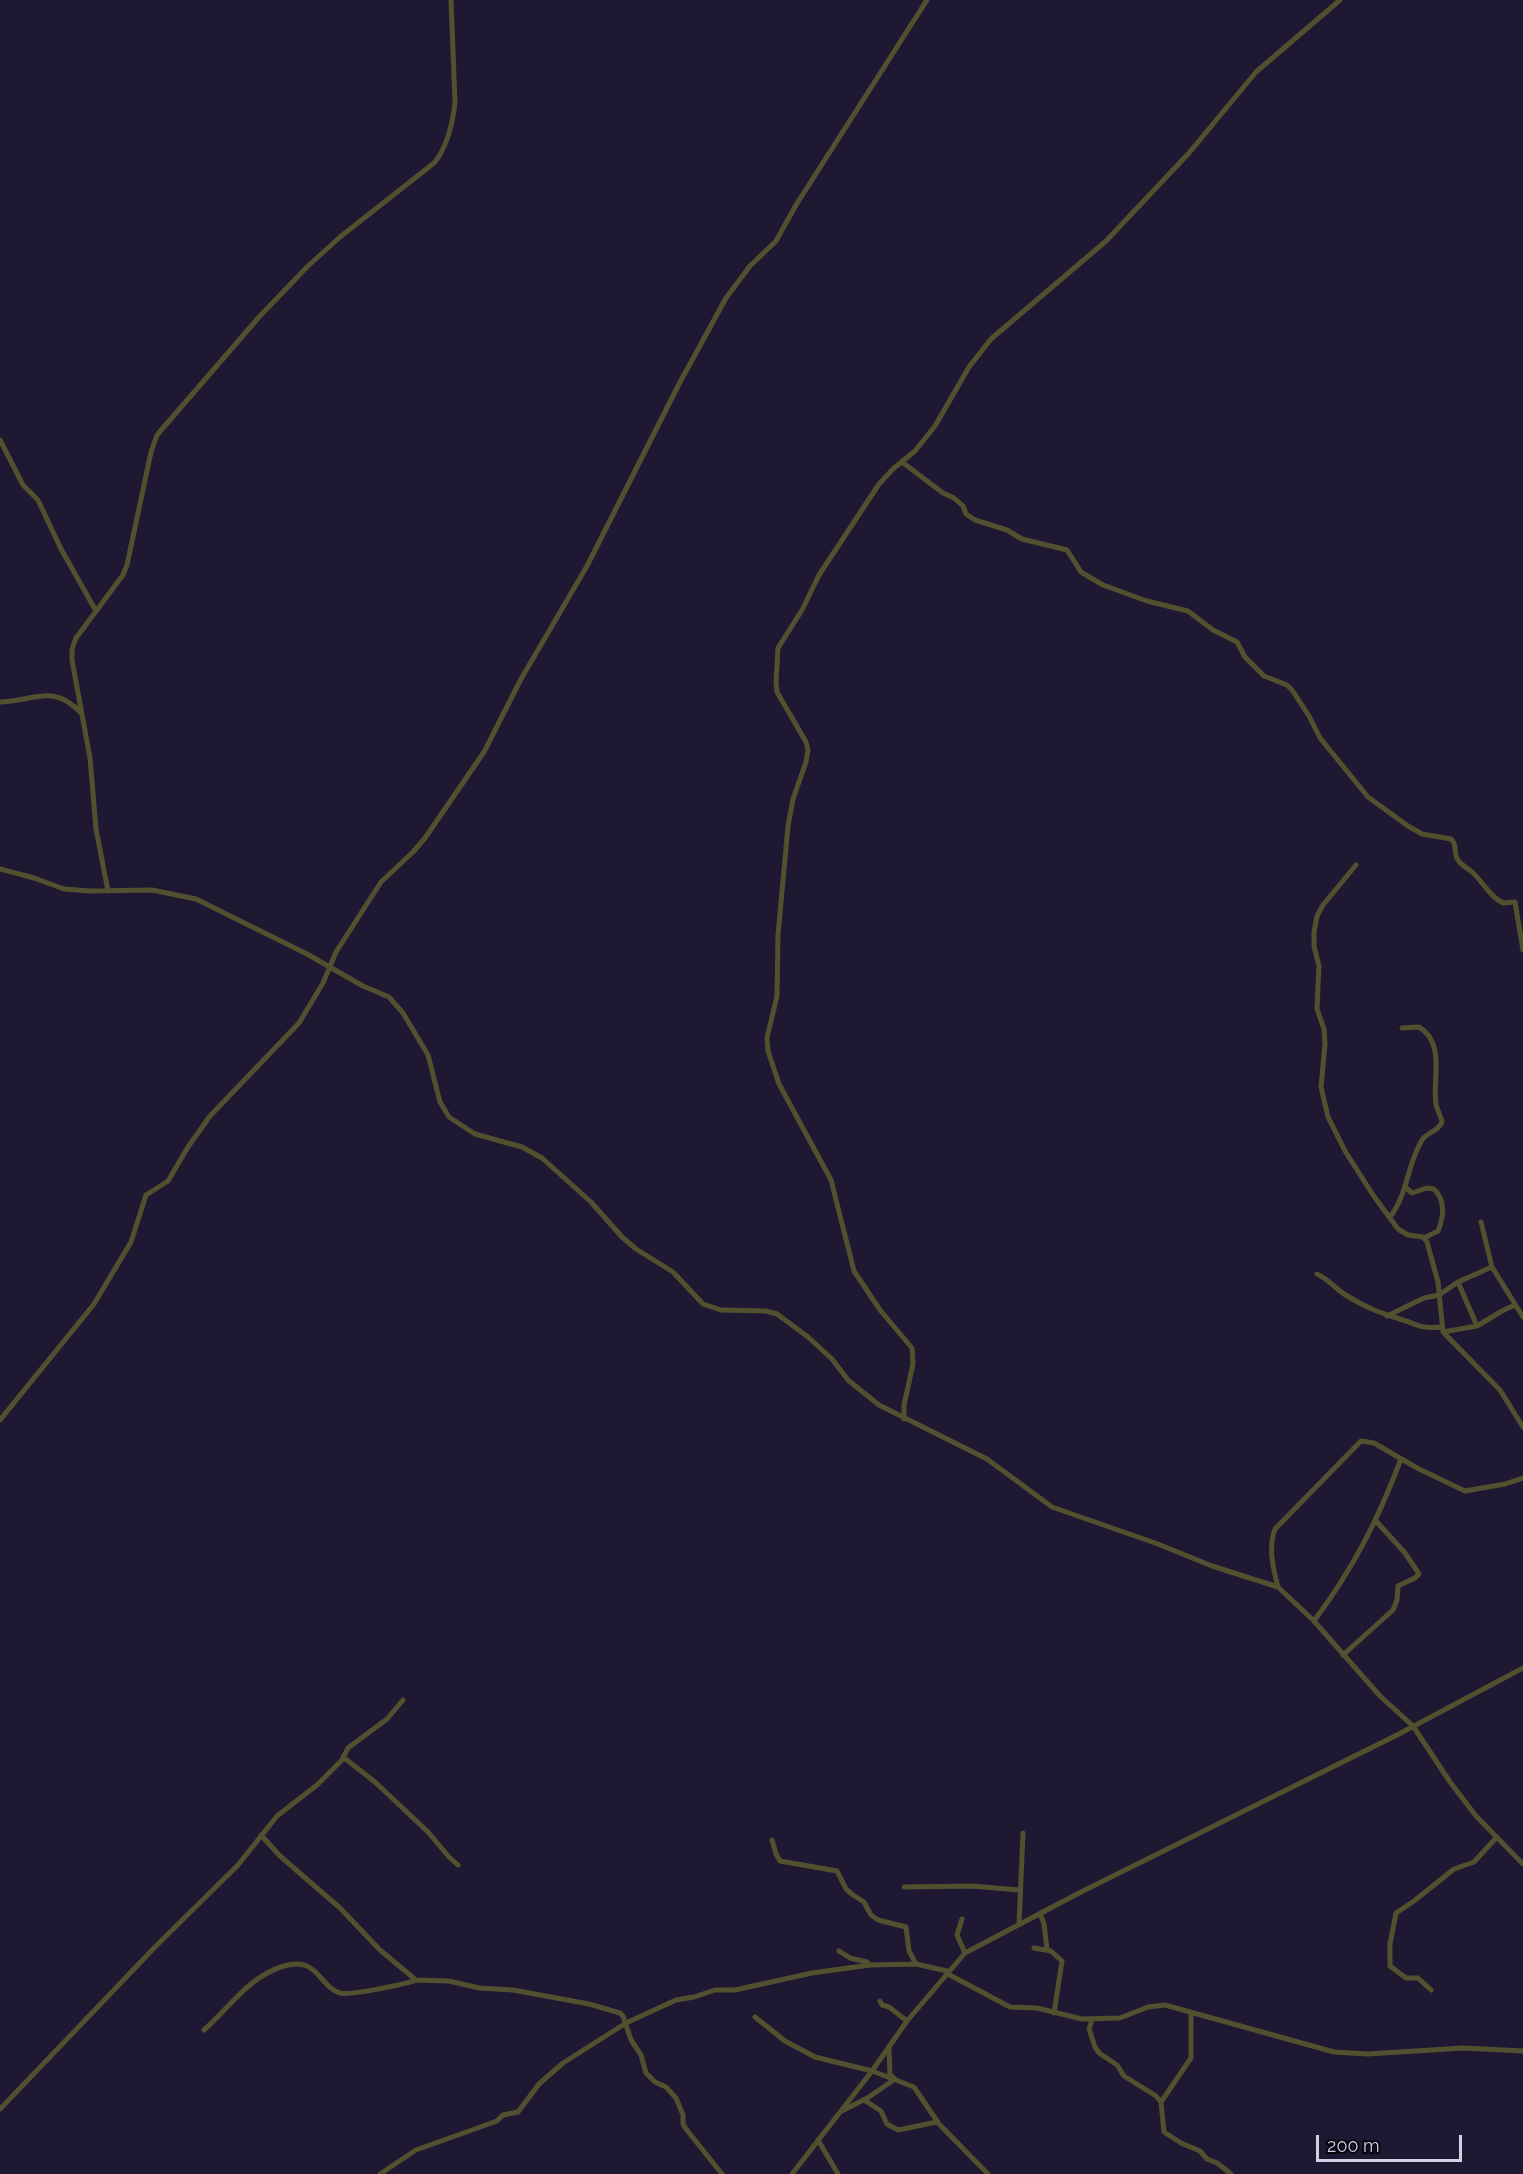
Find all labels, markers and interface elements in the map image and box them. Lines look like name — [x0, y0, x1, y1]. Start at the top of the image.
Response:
scale bar — [1319, 2123, 1464, 2161]
text: 200 m — [1327, 2135, 1380, 2156]

